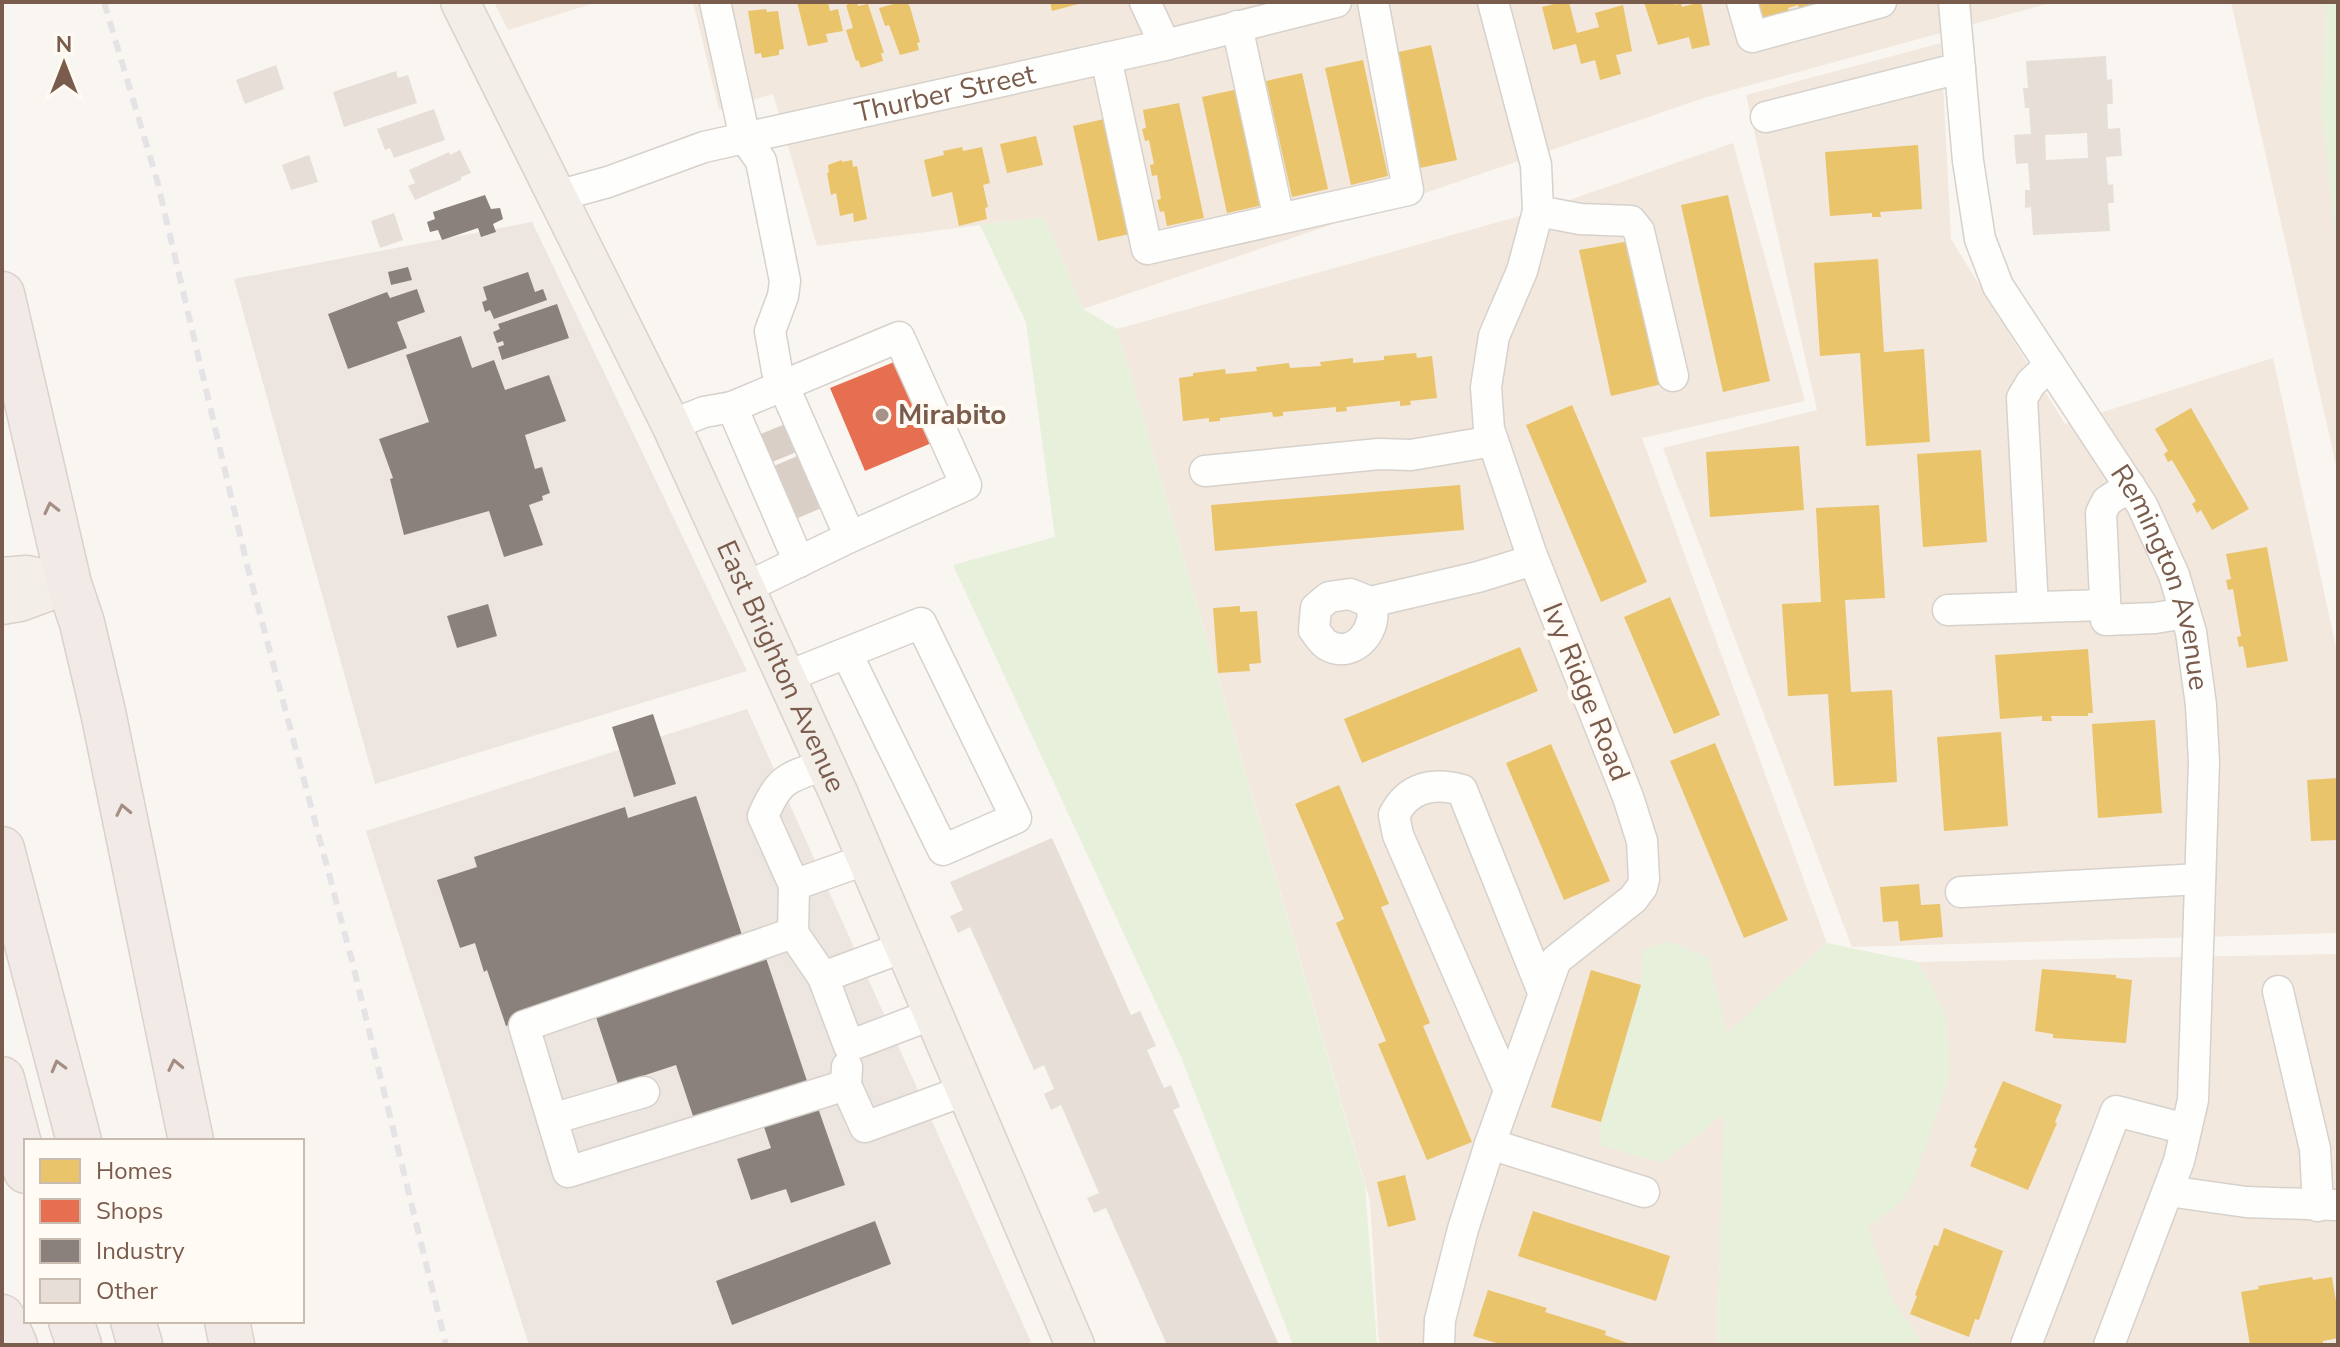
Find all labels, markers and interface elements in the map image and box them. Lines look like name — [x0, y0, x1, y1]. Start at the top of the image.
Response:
north arrow — [24, 24, 104, 104]
text: N — [56, 30, 72, 60]
street label: Thurber Street — [851, 55, 1039, 132]
place label: Mirabito — [898, 396, 1006, 434]
marker: Mirabito — [873, 406, 891, 424]
street label: Remington Avenue — [2101, 457, 2218, 693]
one-way arrow — [43, 502, 60, 516]
street label: East Brighton Avenue — [707, 534, 855, 798]
street label: Ivy Ridge Road — [1533, 597, 1639, 787]
one-way arrow — [115, 804, 132, 817]
one-way arrow — [167, 1058, 184, 1072]
one-way arrow — [51, 1059, 68, 1073]
legend — [24, 1139, 304, 1323]
text: Homes — [96, 1155, 172, 1187]
text: Shops — [96, 1195, 163, 1227]
text: Industry — [96, 1235, 185, 1267]
text: Other — [96, 1275, 158, 1307]

